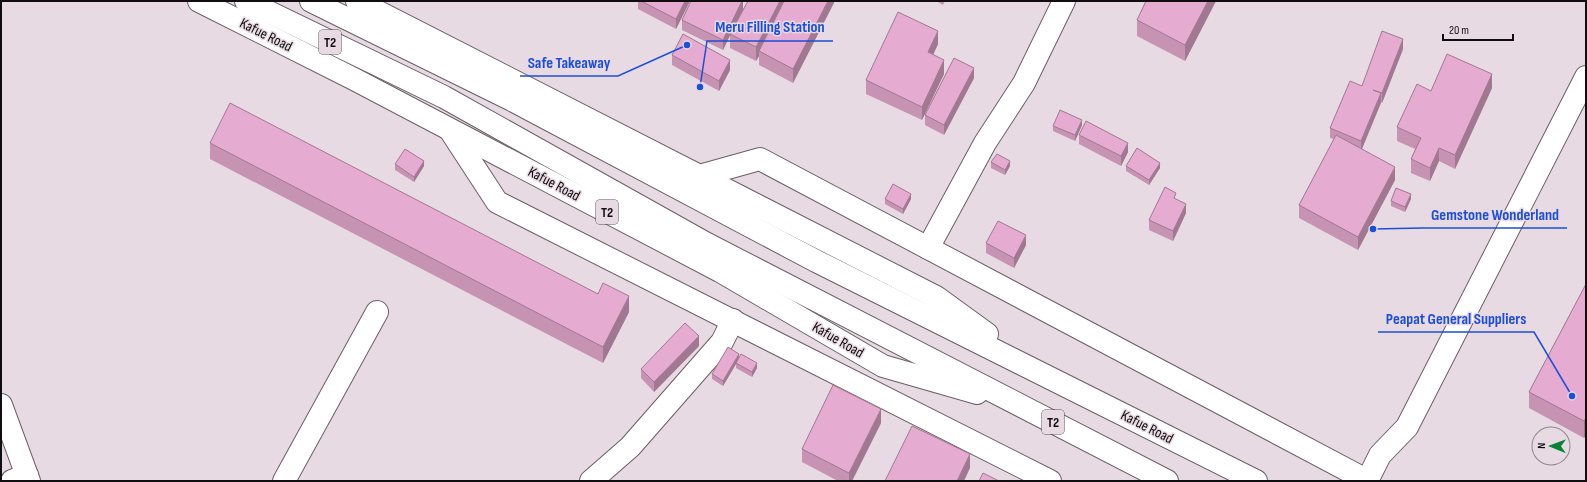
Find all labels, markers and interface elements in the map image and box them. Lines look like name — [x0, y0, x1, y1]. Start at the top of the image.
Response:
callout: Meru Filling Station — [707, 13, 833, 41]
street label: Kafue Road — [237, 14, 295, 56]
scale bar — [1443, 16, 1513, 42]
text: Meru Filling Station — [715, 18, 825, 37]
text: 20 m — [1449, 23, 1469, 38]
road number: T2 — [319, 30, 341, 54]
callout: Safe Takeaway — [520, 48, 618, 76]
text: Safe Takeaway — [528, 54, 611, 73]
street label: Kafue Road — [525, 162, 583, 206]
road number: T2 — [596, 200, 618, 224]
callout: Gemstone Wonderland — [1422, 200, 1567, 228]
text: Gemstone Wonderland — [1431, 206, 1559, 225]
callout: Peapat General Suppliers — [1378, 304, 1534, 332]
text: Peapat General Suppliers — [1386, 310, 1526, 329]
street label: Kafue Road — [809, 318, 867, 362]
street label: Kafue Road — [1118, 406, 1176, 448]
road number: T2 — [1042, 410, 1064, 434]
north arrow — [1531, 426, 1571, 466]
text: N — [1535, 443, 1548, 449]

